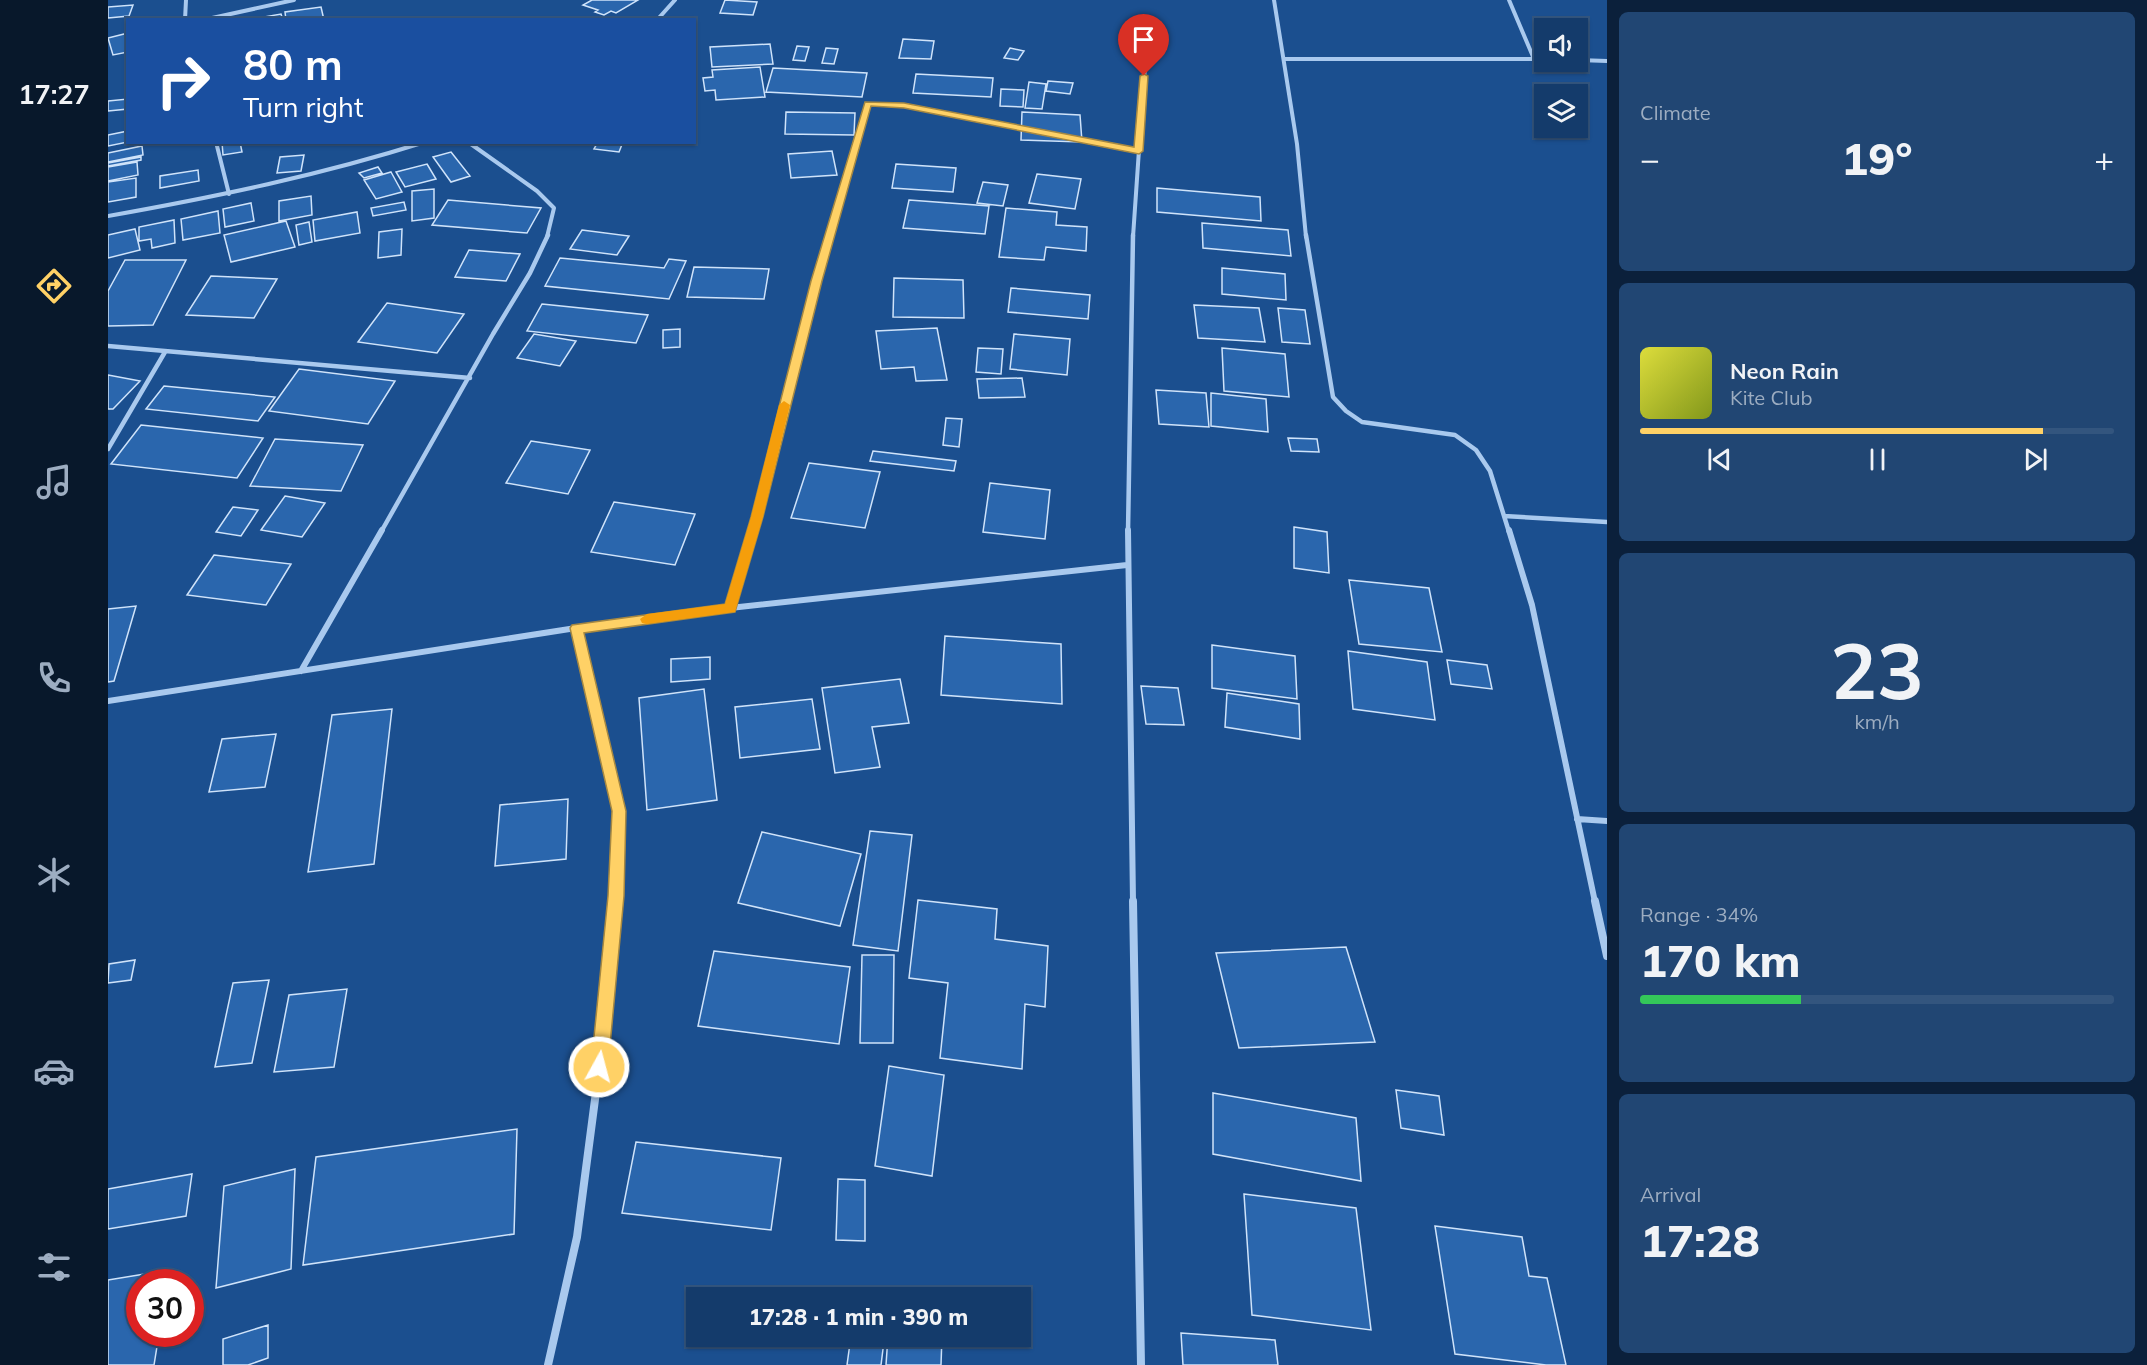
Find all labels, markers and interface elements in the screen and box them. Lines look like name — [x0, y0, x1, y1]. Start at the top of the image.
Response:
pin — [1118, 14, 1169, 76]
map controls — [1534, 18, 1588, 138]
button: sound — [1534, 18, 1588, 72]
icon: arrive — [1127, 23, 1160, 56]
text: 80 m — [243, 38, 343, 91]
icon: right — [144, 42, 222, 120]
text: 17:27 — [18, 77, 90, 111]
button: layers — [1534, 84, 1588, 138]
text: Turn right — [243, 90, 363, 124]
text: Climate — [1640, 100, 1711, 125]
text: 19° — [1841, 130, 1913, 186]
text: − — [1640, 138, 1660, 179]
text: + — [2094, 138, 2114, 179]
icon: directions — [33, 265, 75, 307]
text: Neon Rain — [1730, 357, 1839, 385]
text: Kite Club — [1730, 385, 1812, 410]
icon: previous — [1703, 443, 1736, 476]
icon: pause — [1861, 443, 1894, 476]
icon: next — [2019, 443, 2052, 476]
icon: music — [33, 461, 75, 503]
text: 23 — [1830, 621, 1924, 719]
icon: phone — [33, 657, 75, 699]
text: km/h — [1854, 709, 1900, 734]
icon: climate — [33, 854, 75, 896]
text: Range · 34% — [1640, 902, 1758, 927]
text: 170 km — [1640, 932, 1801, 988]
position arrow — [567, 1035, 631, 1099]
icon: car — [33, 1050, 75, 1092]
text: Arrival — [1640, 1182, 1701, 1207]
text: 17:28 — [1640, 1212, 1760, 1268]
icon: filters — [33, 1246, 75, 1288]
speed limit sign: 30 — [126, 1269, 204, 1347]
text: 17:28 · 1 min · 390 m — [749, 1303, 968, 1331]

